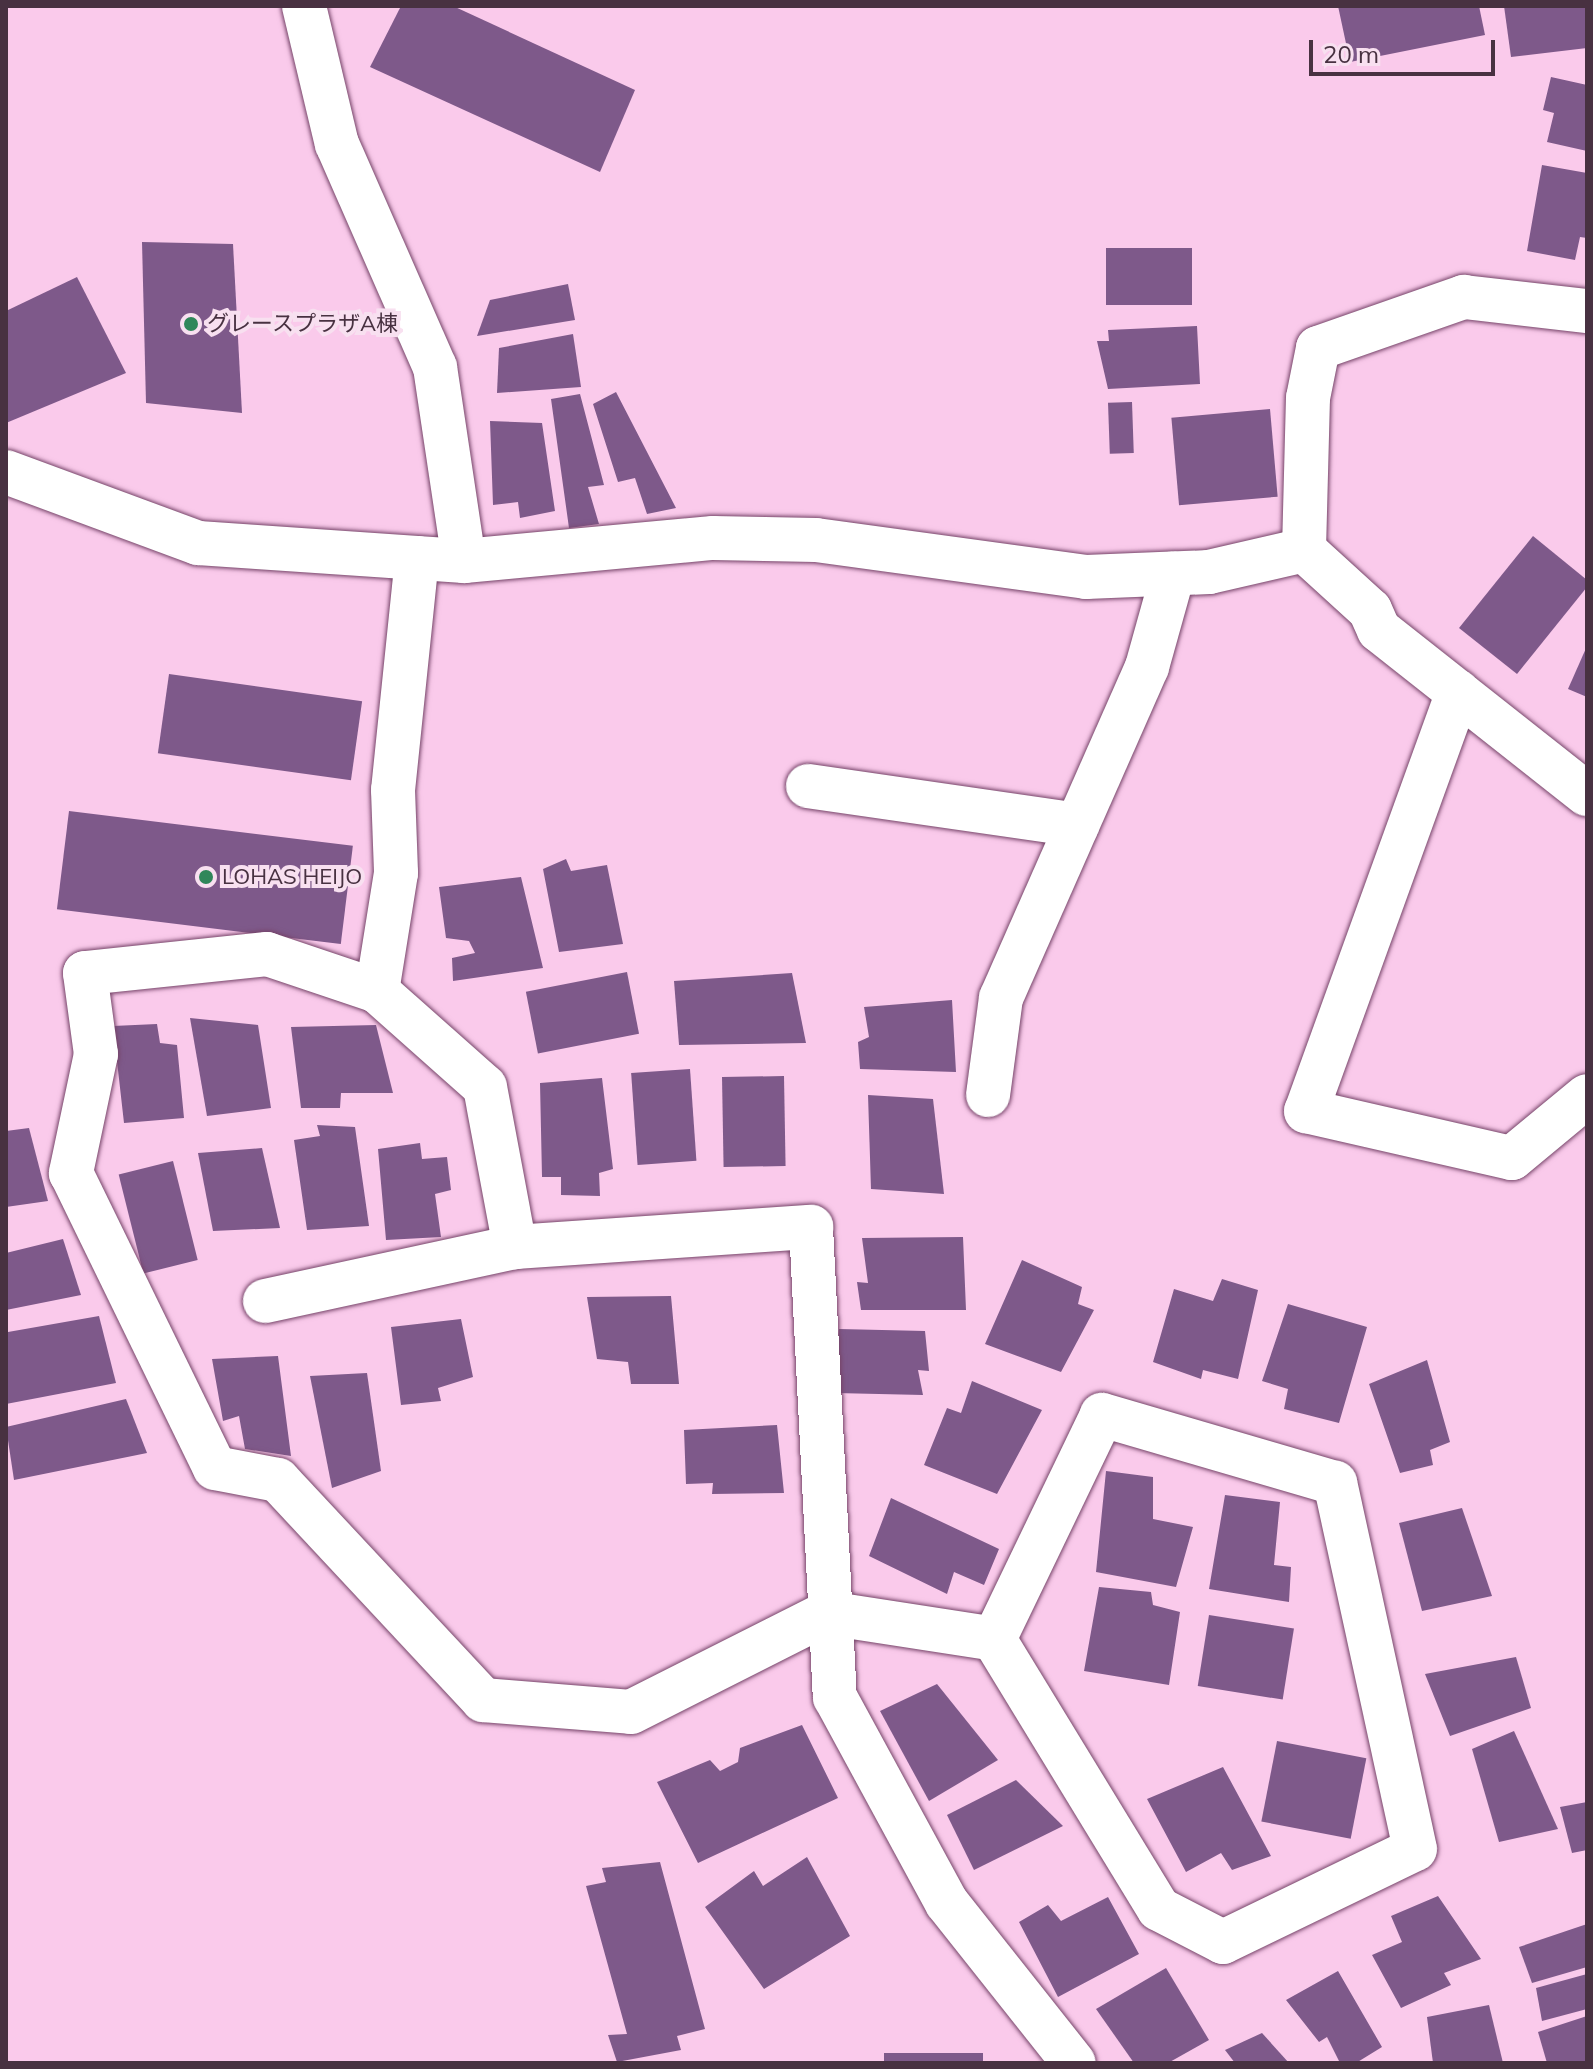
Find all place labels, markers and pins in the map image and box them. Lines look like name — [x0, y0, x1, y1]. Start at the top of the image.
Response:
place label: グレースプラザA棟 — [207, 311, 399, 337]
marker: グレースプラザA棟 — [182, 315, 200, 333]
place label: LOHAS HEIJO — [222, 864, 362, 890]
marker: LOHAS HEIJO — [197, 868, 215, 886]

